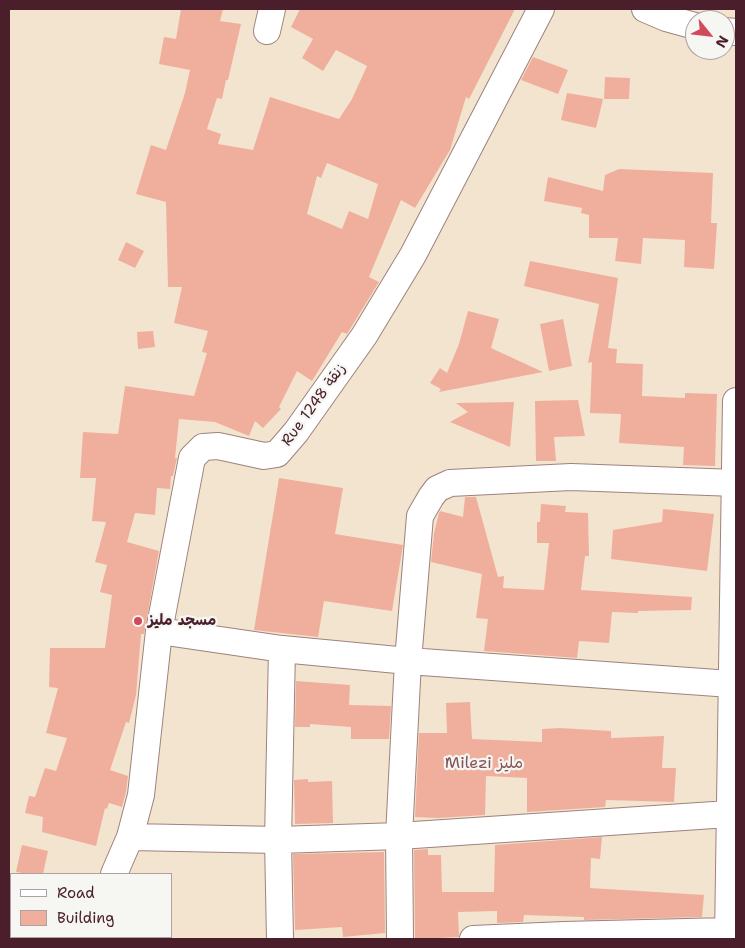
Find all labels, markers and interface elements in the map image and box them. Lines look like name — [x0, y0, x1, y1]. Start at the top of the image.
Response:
north arrow — [685, 10, 735, 60]
text: N — [712, 33, 733, 51]
street label: Rue 1248 زنقة — [278, 360, 350, 450]
place label: مسجد مليز — [148, 612, 216, 630]
marker: مسجد مليز — [132, 615, 144, 627]
district label: Milezi مليز — [445, 754, 523, 774]
legend — [10, 873, 172, 938]
text: Road — [57, 883, 95, 903]
text: Building — [57, 908, 114, 928]

